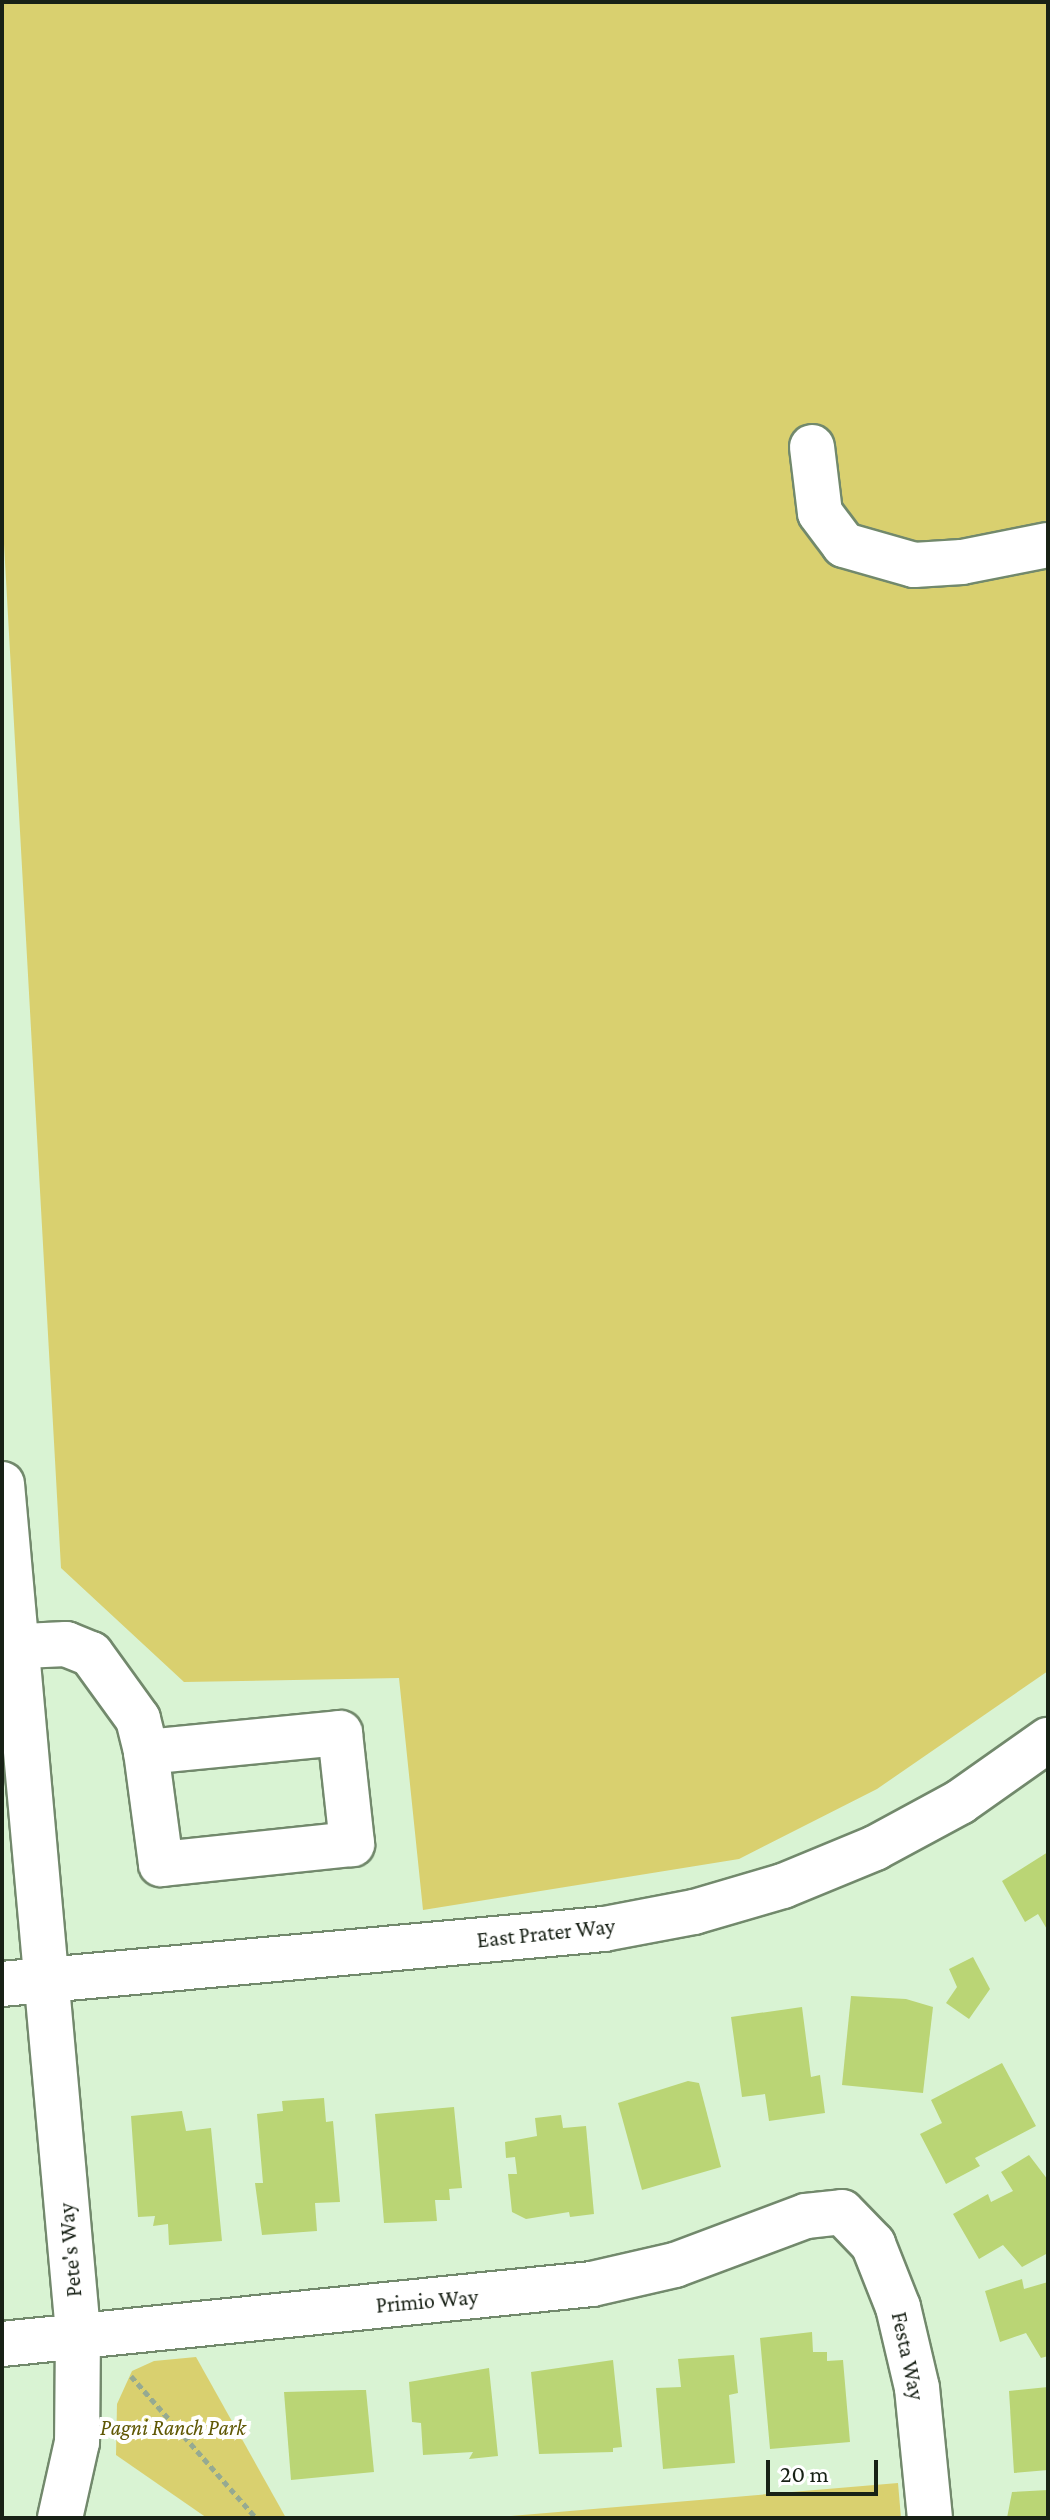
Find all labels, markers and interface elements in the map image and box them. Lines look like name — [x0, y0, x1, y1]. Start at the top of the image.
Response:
street label: East Prater Way — [476, 1913, 616, 1953]
street label: Pete's Way — [53, 2202, 87, 2298]
street label: Primio Way — [375, 2283, 479, 2319]
street label: Festa Way — [886, 2309, 930, 2403]
park label: Pagni Ranch Park — [100, 2415, 246, 2441]
scale bar — [770, 2444, 882, 2494]
text: 20 m — [780, 2460, 829, 2487]

